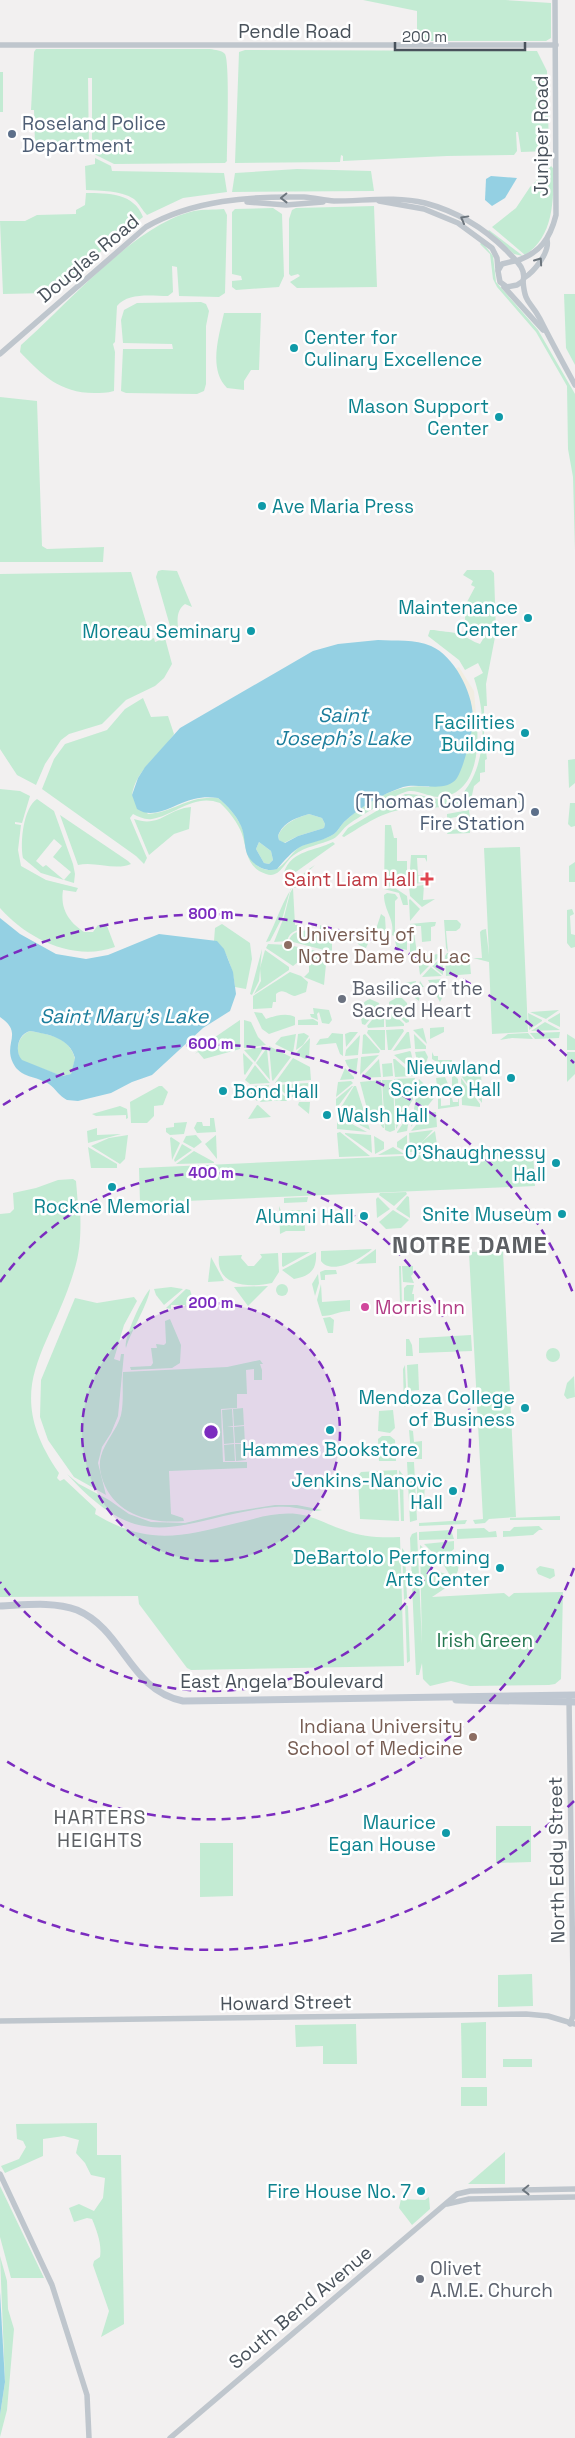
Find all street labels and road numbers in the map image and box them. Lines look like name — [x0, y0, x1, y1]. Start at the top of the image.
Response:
street label: Pendle Road — [238, 19, 352, 44]
street label: Juniper Road — [529, 76, 554, 196]
street label: Douglas Road — [32, 209, 144, 308]
street label: East Angela Boulevard — [180, 1669, 384, 1694]
street label: North Eddy Street — [543, 1777, 570, 1943]
street label: Howard Street — [220, 1989, 352, 2016]
street label: South Bend Avenue — [223, 2240, 377, 2375]

